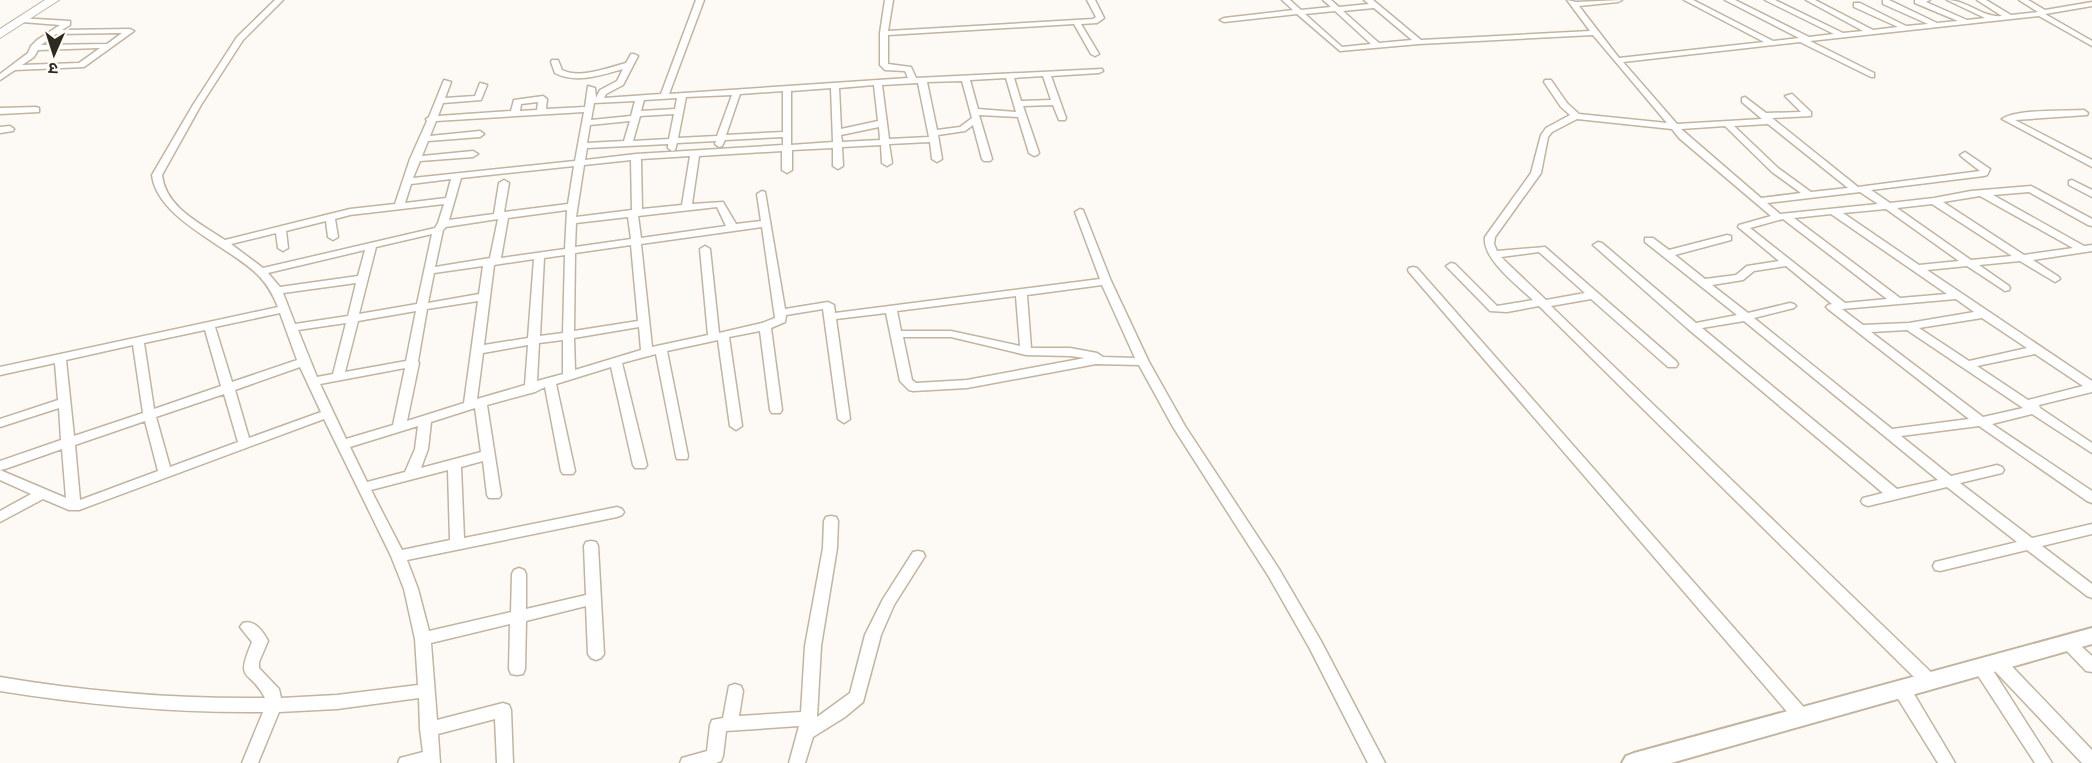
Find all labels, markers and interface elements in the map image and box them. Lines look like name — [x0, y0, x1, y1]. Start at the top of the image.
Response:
north arrow — [24, 24, 84, 84]
text: उ — [47, 59, 58, 79]

